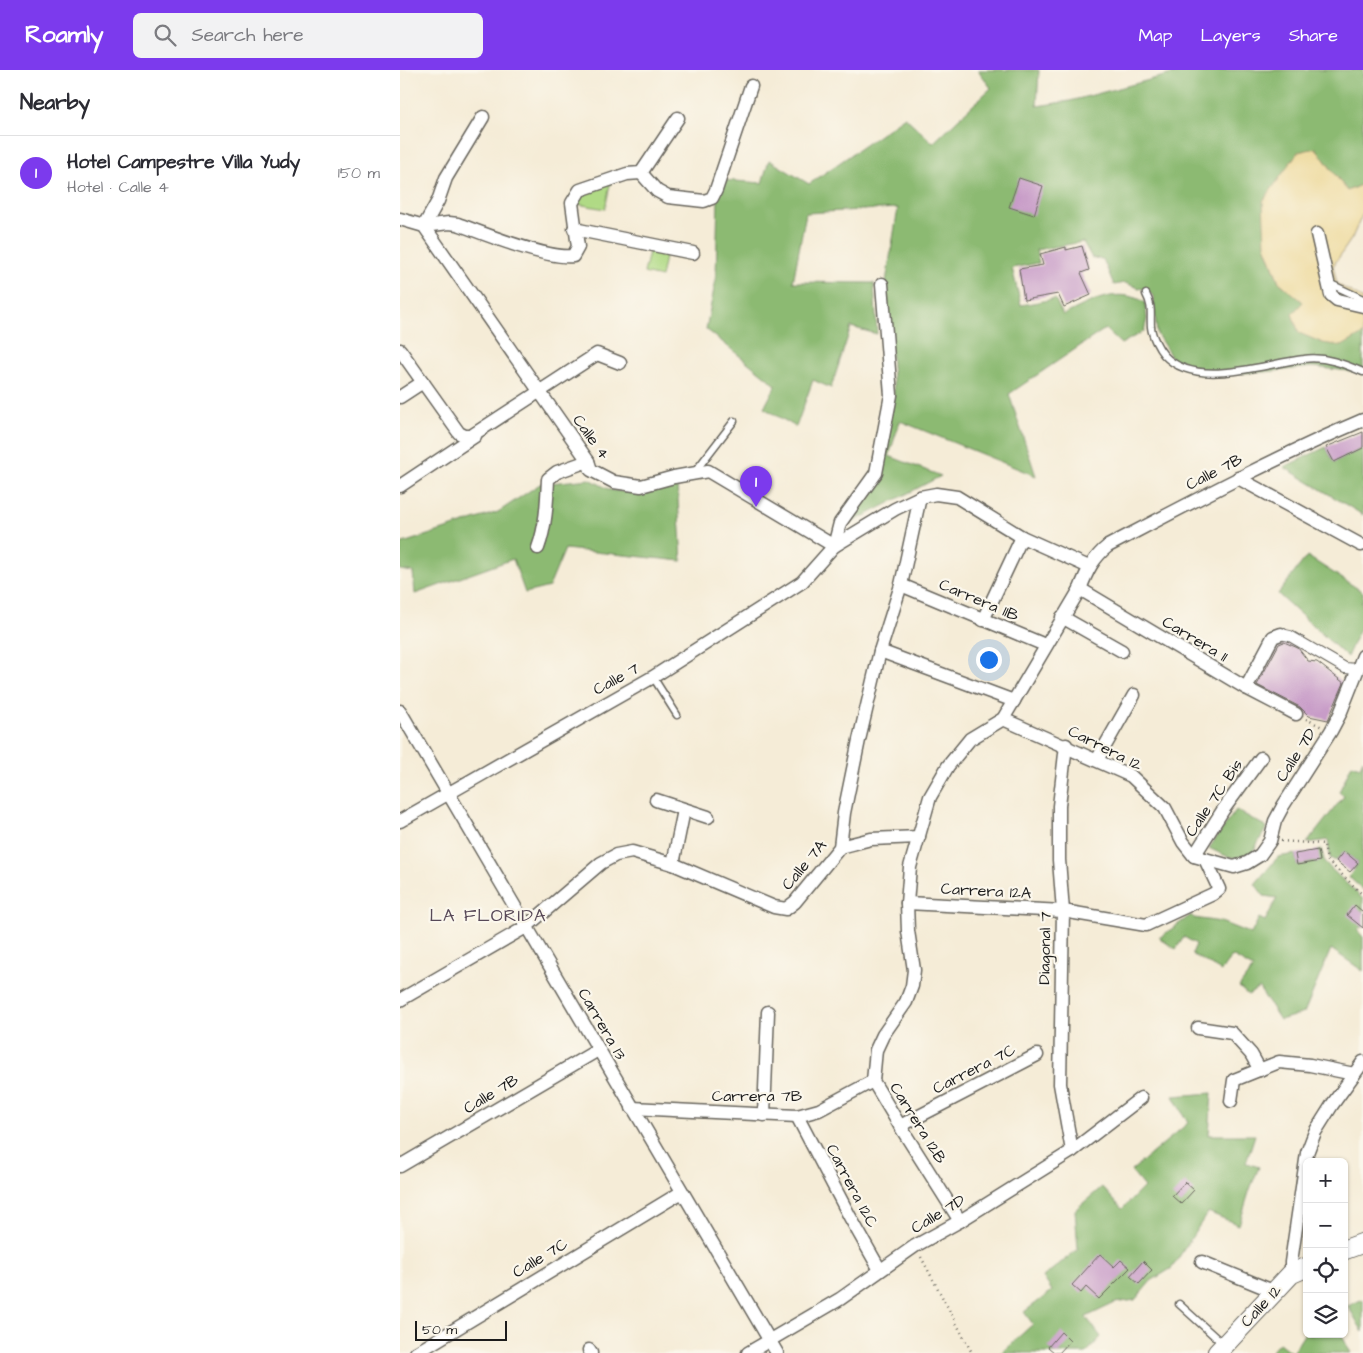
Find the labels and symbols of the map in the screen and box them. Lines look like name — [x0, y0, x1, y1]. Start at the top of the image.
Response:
street label: Calle 4 — [567, 410, 615, 464]
street label: Calle 7B — [1182, 448, 1247, 496]
pin: 1 — [740, 466, 772, 507]
street label: Carrera 11B — [936, 573, 1023, 627]
street label: Carrera 11 — [1158, 611, 1232, 667]
your location — [976, 647, 1002, 673]
street label: Calle 7 — [589, 657, 643, 701]
street label: Carrera 12 — [1064, 720, 1146, 776]
street label: Calle 7D — [1270, 724, 1322, 786]
street label: Calle 7C Bis — [1180, 755, 1248, 841]
street label: Calle 7A — [776, 835, 832, 895]
street label: Carrera 12A — [940, 878, 1032, 904]
district label: LA FLORIDA — [430, 903, 546, 928]
street label: Diagonal 7 — [1033, 911, 1058, 985]
street label: Carrera 13 — [573, 984, 631, 1064]
street label: Carrera 7C — [929, 1039, 1019, 1099]
street label: Calle 7B — [459, 1069, 523, 1119]
street label: Carrera 12B — [884, 1078, 952, 1168]
street label: Carrera 7B — [712, 1085, 803, 1107]
street label: Carrera 12C — [821, 1140, 883, 1232]
street label: Calle 7D — [907, 1189, 969, 1239]
street label: Calle 7C — [508, 1233, 572, 1283]
street label: Calle 12 — [1236, 1280, 1286, 1332]
scale bar — [415, 1318, 508, 1341]

